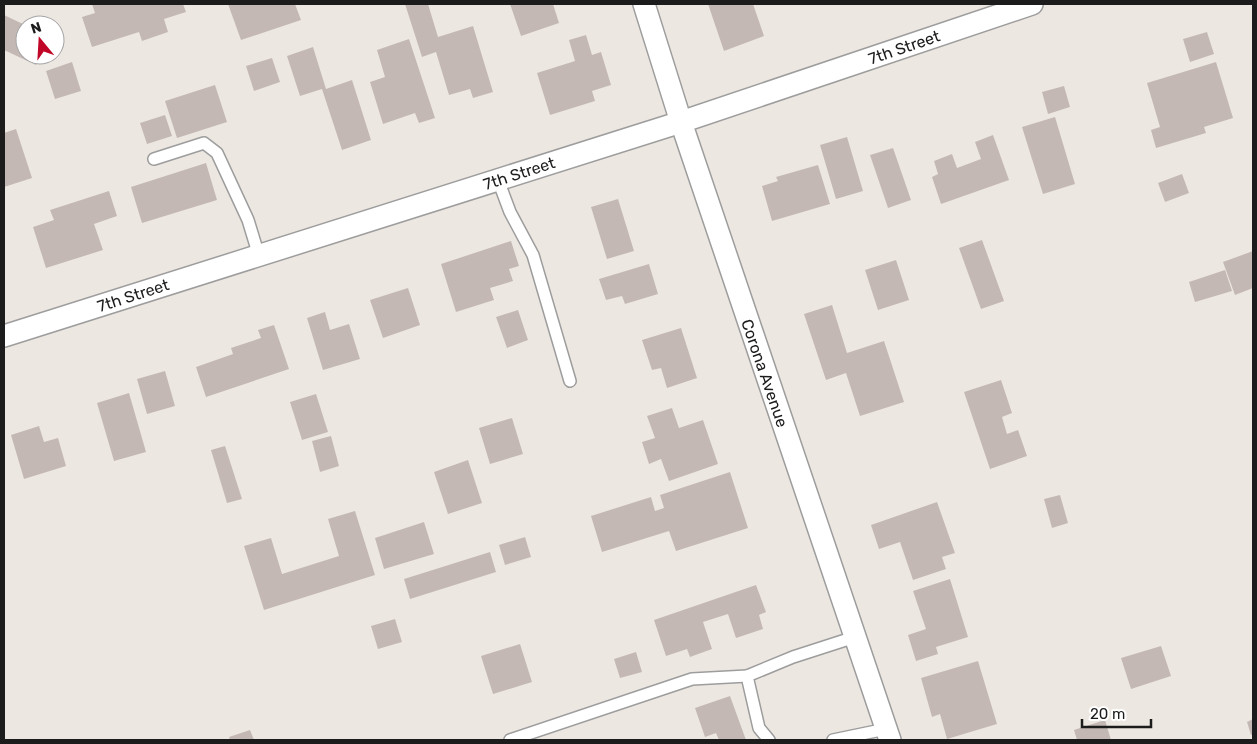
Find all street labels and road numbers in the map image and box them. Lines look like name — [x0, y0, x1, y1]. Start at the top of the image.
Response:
street label: 7th Street — [866, 26, 942, 69]
street label: 7th Street — [481, 153, 557, 194]
street label: 7th Street — [95, 275, 171, 316]
street label: Corona Avenue — [737, 317, 792, 430]

